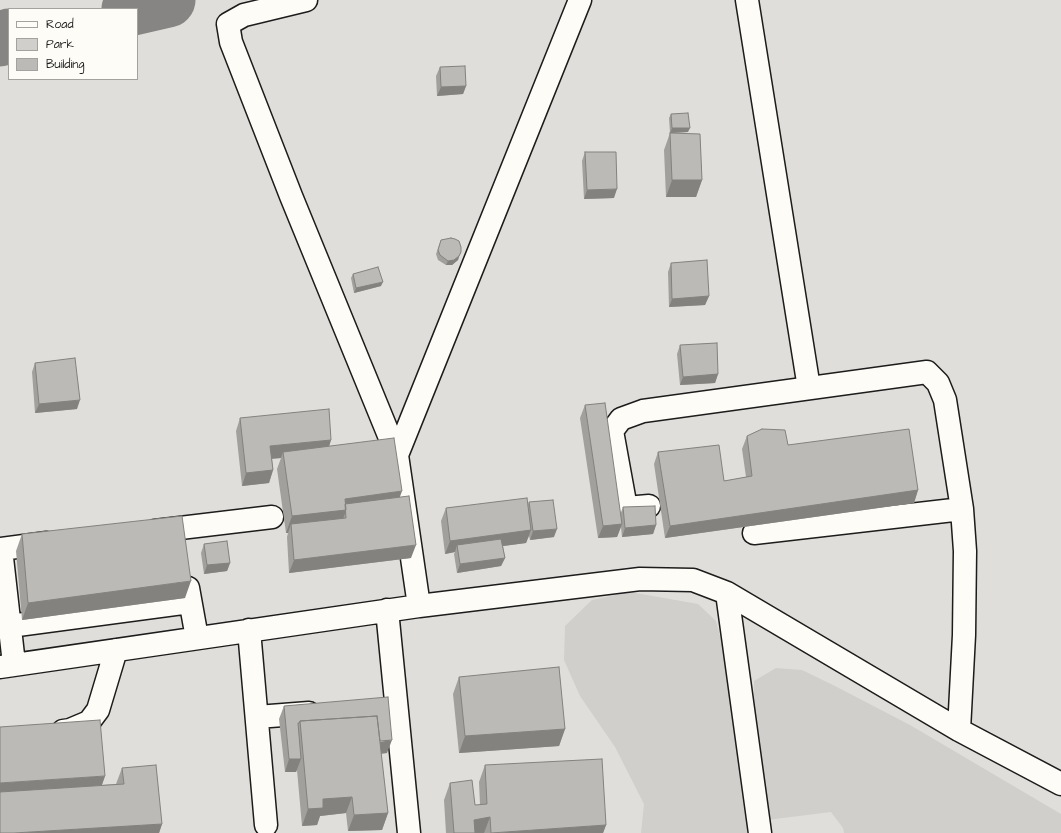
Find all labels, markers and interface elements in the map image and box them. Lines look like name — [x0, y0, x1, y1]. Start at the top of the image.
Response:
legend — [8, 8, 138, 80]
text: Road — [46, 16, 74, 33]
text: Park — [46, 36, 74, 53]
text: Building — [46, 56, 84, 73]

